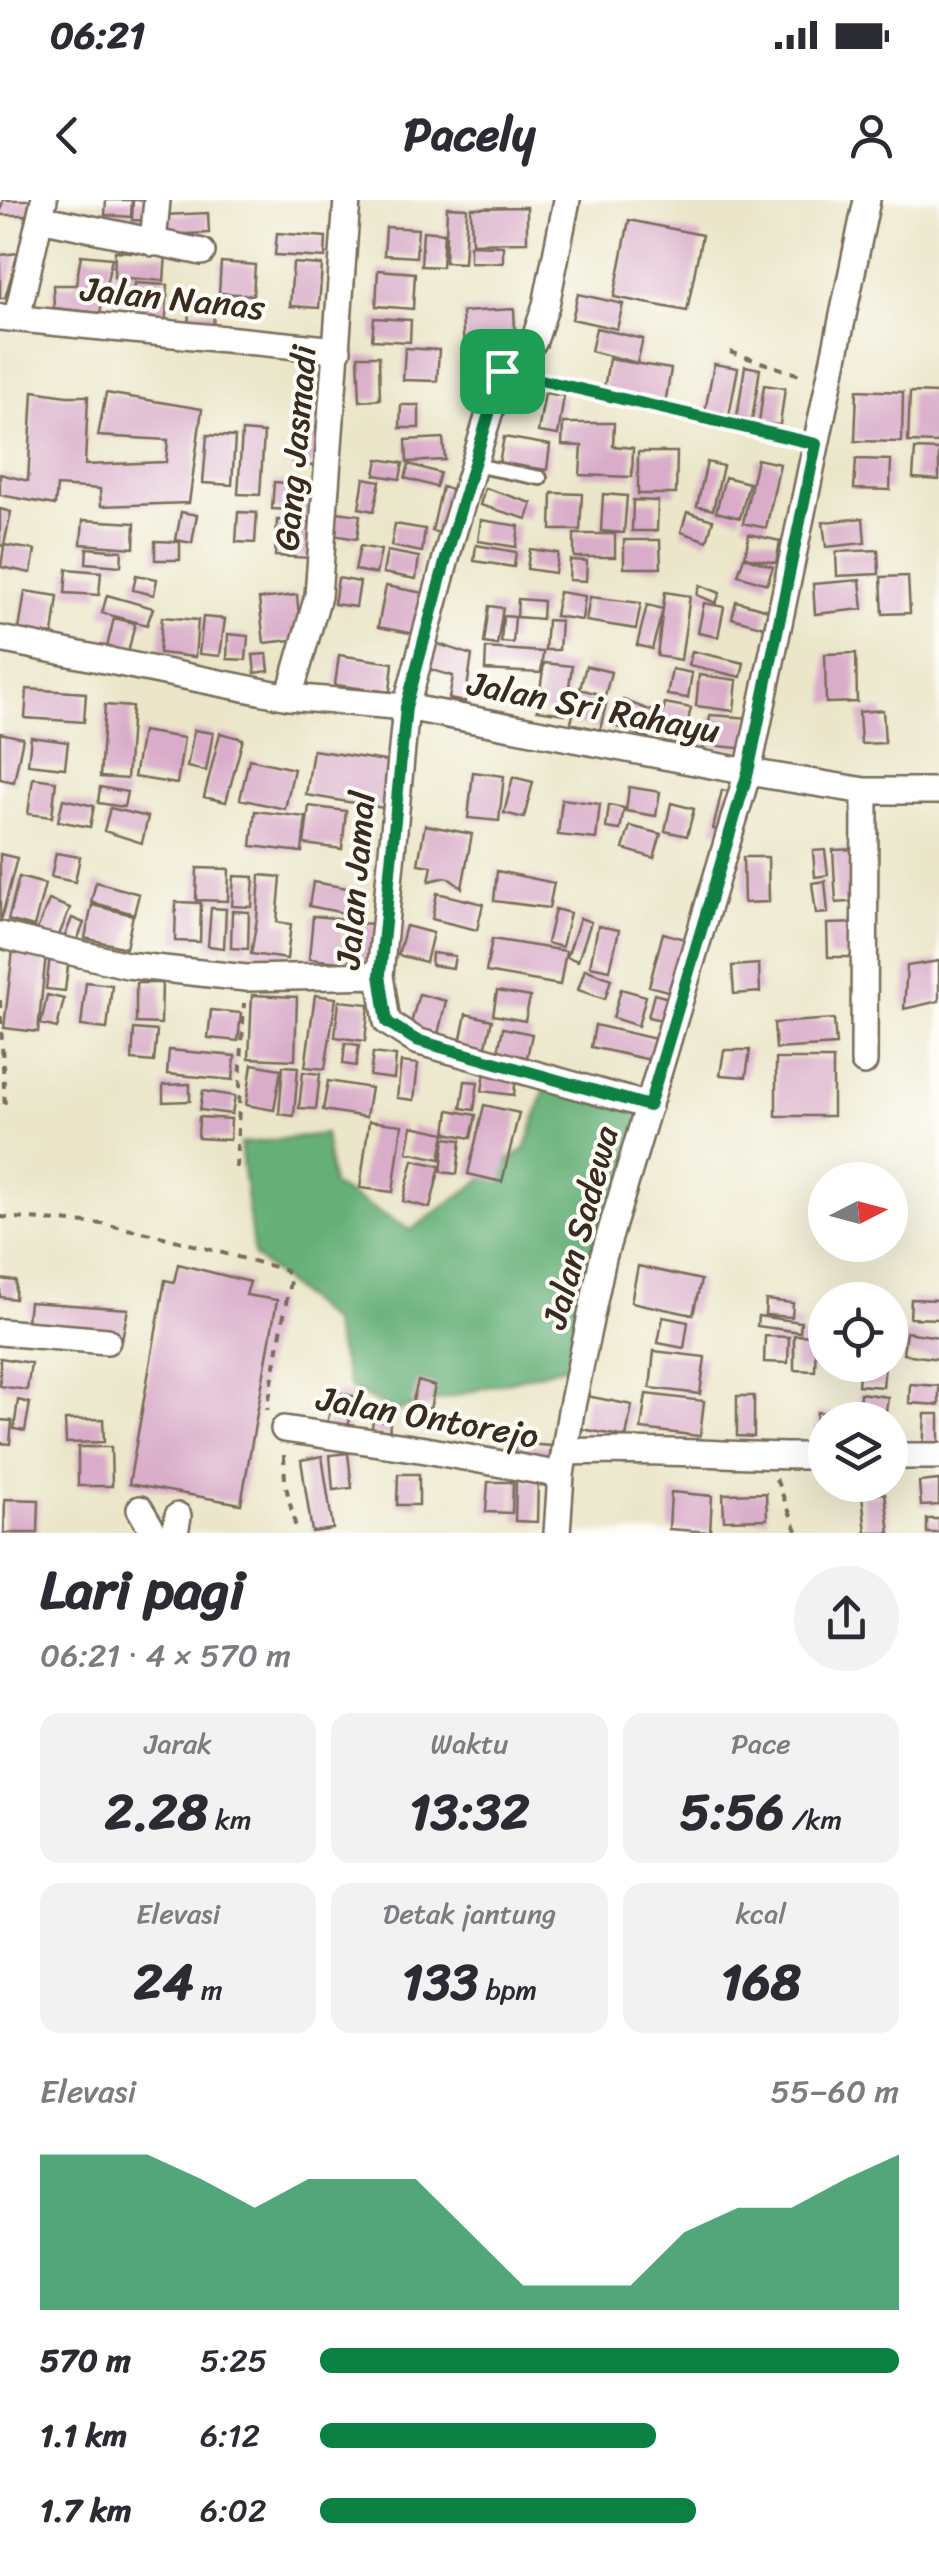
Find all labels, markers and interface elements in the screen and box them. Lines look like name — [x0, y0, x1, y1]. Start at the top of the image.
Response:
text: 06:21 — [50, 2, 145, 69]
text: Pacely — [404, 95, 535, 175]
icon: back — [40, 108, 95, 163]
icon: person — [844, 108, 899, 163]
street label: Jalan Nanas — [77, 257, 269, 339]
pin — [460, 329, 545, 414]
street label: Gang Jasmadi — [255, 341, 335, 553]
icon: arrive — [475, 344, 530, 399]
street label: Jalan Sri Rahayu — [462, 652, 726, 762]
street label: Jalan Jamal — [316, 788, 394, 972]
street label: Jalan Sadewa — [523, 1118, 637, 1336]
north arrow — [808, 1162, 908, 1262]
map controls — [808, 1162, 908, 1502]
button: locate — [808, 1282, 908, 1382]
street label: Jalan Ontorejo — [311, 1367, 544, 1467]
button: layers — [808, 1402, 908, 1502]
text: Lari pagi — [40, 1541, 245, 1638]
button: share — [794, 1566, 899, 1671]
text: 06:21 · 4 × 570 m — [40, 1627, 291, 1684]
text: Jarak — [144, 1719, 212, 1768]
text: Waktu — [431, 1719, 508, 1768]
text: Pace — [731, 1719, 791, 1768]
text: 2.28 — [105, 1768, 208, 1857]
text: 13:32 — [409, 1768, 530, 1857]
text: 5:56 — [680, 1768, 784, 1857]
text: km — [208, 1795, 251, 1844]
text: /km — [784, 1795, 842, 1844]
text: Elevasi — [136, 1889, 220, 1938]
text: Detak jantung — [383, 1889, 556, 1938]
text: kcal — [735, 1889, 786, 1938]
text: 24 — [134, 1938, 194, 2027]
text: 133 — [402, 1938, 478, 2027]
text: 168 — [721, 1938, 801, 2027]
text: m — [194, 1965, 223, 2014]
text: bpm — [478, 1965, 537, 2014]
text: Elevasi — [40, 2063, 136, 2120]
text: 55–60 m — [770, 2063, 899, 2120]
text: 570 m — [40, 2332, 131, 2389]
text: 5:25 — [200, 2332, 267, 2389]
text: 1.1 km — [40, 2407, 127, 2464]
text: 6:12 — [200, 2407, 260, 2464]
text: 1.7 km — [40, 2482, 132, 2539]
text: 6:02 — [200, 2482, 267, 2539]

